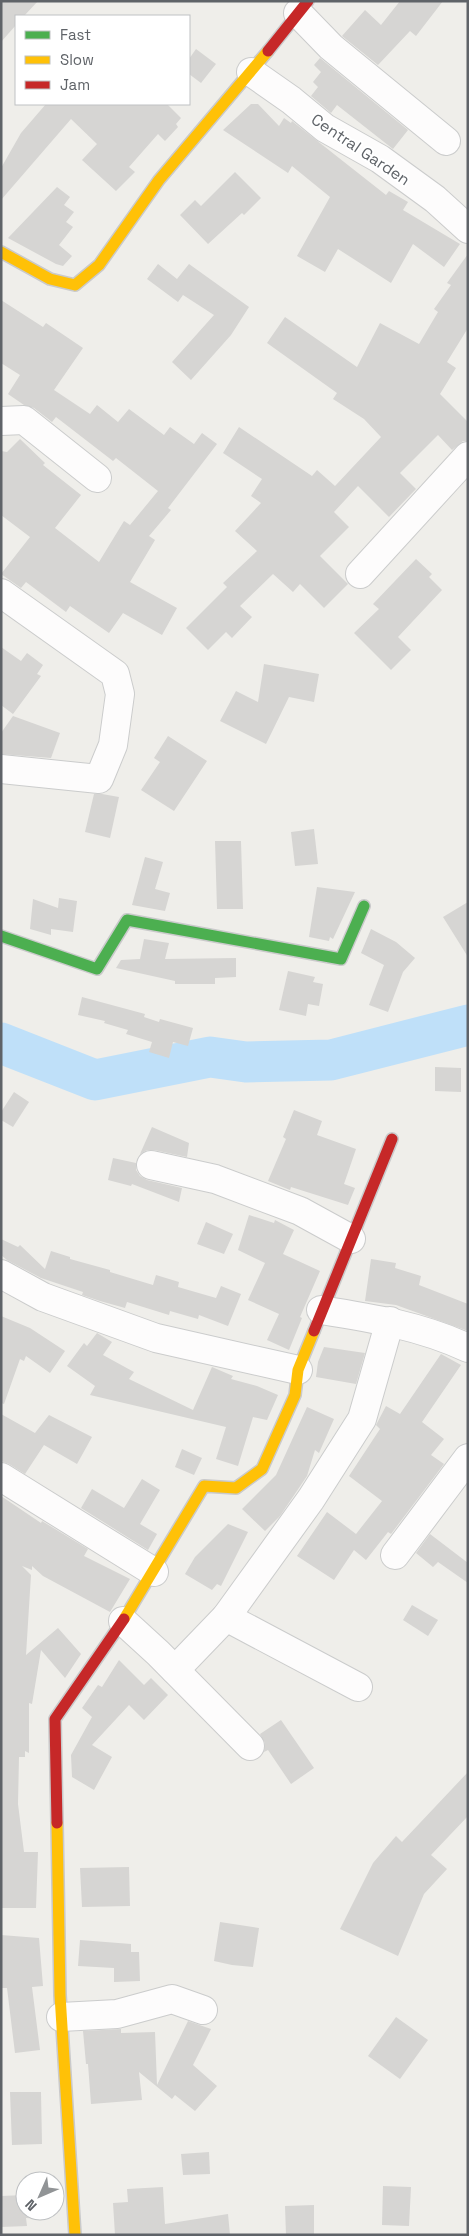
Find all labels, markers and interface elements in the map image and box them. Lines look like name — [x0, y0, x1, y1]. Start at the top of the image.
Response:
legend — [15, 15, 190, 105]
text: Fast — [60, 25, 91, 44]
text: Slow — [60, 50, 94, 69]
text: Jam — [60, 75, 90, 94]
street label: Central Garden — [307, 109, 414, 190]
north arrow — [15, 2171, 65, 2221]
text: N — [21, 2196, 40, 2215]

